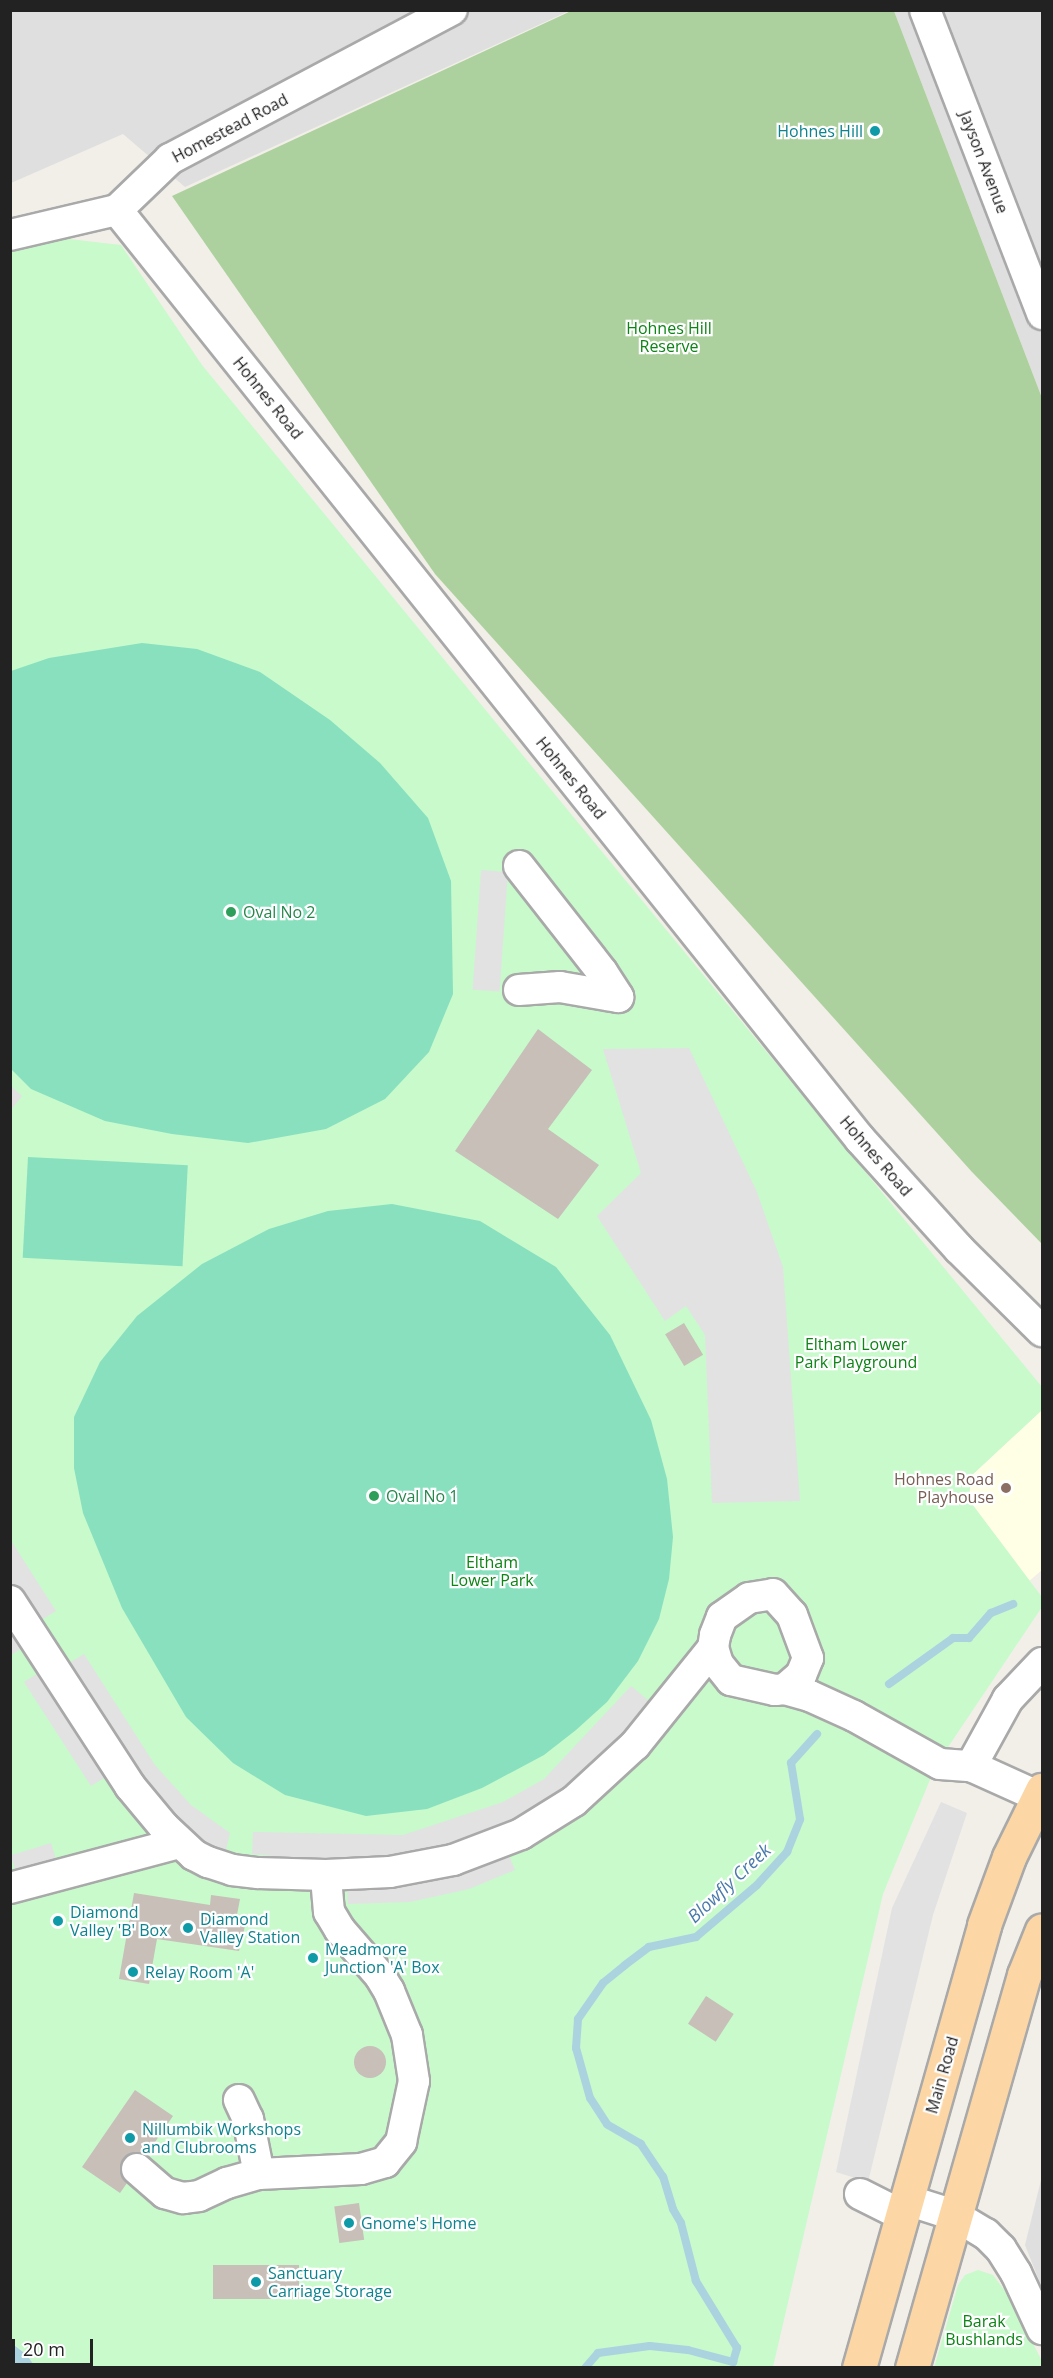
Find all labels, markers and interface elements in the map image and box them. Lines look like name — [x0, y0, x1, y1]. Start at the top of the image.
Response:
street label: Homestead Road — [169, 89, 291, 167]
street label: Jayson Avenue — [956, 108, 1012, 216]
place label: Hohnes Hill — [777, 121, 863, 141]
marker: Hohnes Hill — [868, 124, 882, 138]
park label: Hohnes Hill Reserve — [626, 318, 712, 356]
street label: Hohnes Road — [229, 353, 307, 443]
street label: Hohnes Road — [532, 733, 610, 823]
place label: Oval No 2 — [243, 902, 316, 922]
marker: Oval No 2 — [224, 905, 238, 919]
street label: Hohnes Road — [836, 1112, 916, 1200]
park label: Eltham Lower Park Playground — [795, 1334, 917, 1372]
place label: Hohnes Road Playhouse — [894, 1469, 994, 1507]
marker: Hohnes Road Playhouse — [999, 1481, 1013, 1495]
place label: Oval No 1 — [386, 1486, 458, 1506]
marker: Oval No 1 — [367, 1489, 381, 1503]
park label: Eltham Lower Park — [450, 1552, 534, 1590]
water label: Blowfly Creek — [683, 1839, 775, 1927]
place label: Diamond Valley 'B' Box — [70, 1902, 168, 1940]
place label: Diamond Valley Station — [200, 1909, 300, 1947]
marker: Diamond Valley 'B' Box — [51, 1914, 65, 1928]
marker: Diamond Valley Station — [181, 1921, 195, 1935]
place label: Meadmore Junction 'A' Box — [325, 1939, 440, 1977]
marker: Meadmore Junction 'A' Box — [306, 1951, 320, 1965]
place label: Relay Room 'A' — [145, 1962, 254, 1982]
marker: Relay Room 'A' — [126, 1965, 140, 1979]
street label: Main Road — [922, 2034, 962, 2116]
place label: Nillumbik Workshops and Clubrooms — [142, 2119, 301, 2157]
marker: Nillumbik Workshops and Clubrooms — [123, 2131, 137, 2145]
place label: Gnome's Home — [361, 2213, 476, 2233]
marker: Gnome's Home — [342, 2216, 356, 2230]
place label: Sanctuary Carriage Storage — [268, 2263, 392, 2301]
marker: Sanctuary Carriage Storage — [249, 2275, 263, 2289]
park label: Barak Bushlands — [945, 2311, 1023, 2349]
scale bar — [15, 2327, 96, 2365]
text: 20 m — [23, 2337, 65, 2361]

